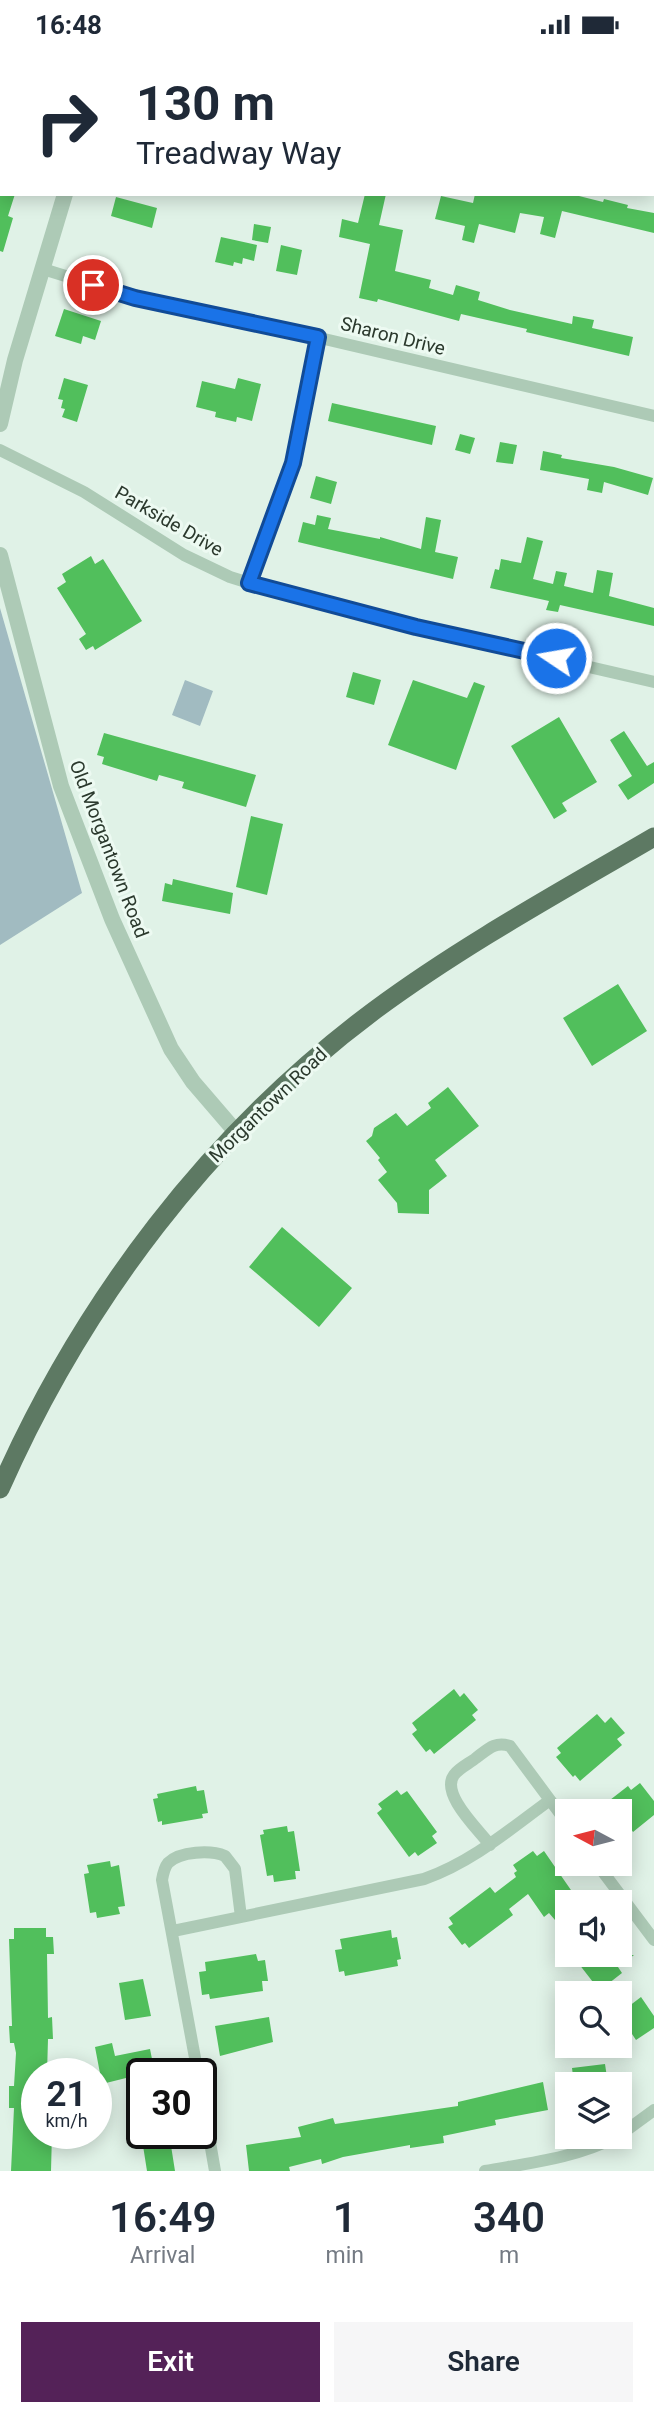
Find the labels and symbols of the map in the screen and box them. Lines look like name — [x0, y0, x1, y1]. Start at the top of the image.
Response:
pin — [63, 255, 123, 315]
street label: Sharon Drive — [338, 312, 448, 360]
street label: Parkside Drive — [111, 481, 227, 561]
position arrow — [519, 621, 593, 695]
street label: Old Morgantown Road — [65, 757, 153, 941]
street label: Morgantown Road — [204, 1043, 332, 1167]
north arrow — [555, 1799, 632, 1876]
speed limit sign: 30 — [126, 2058, 217, 2149]

